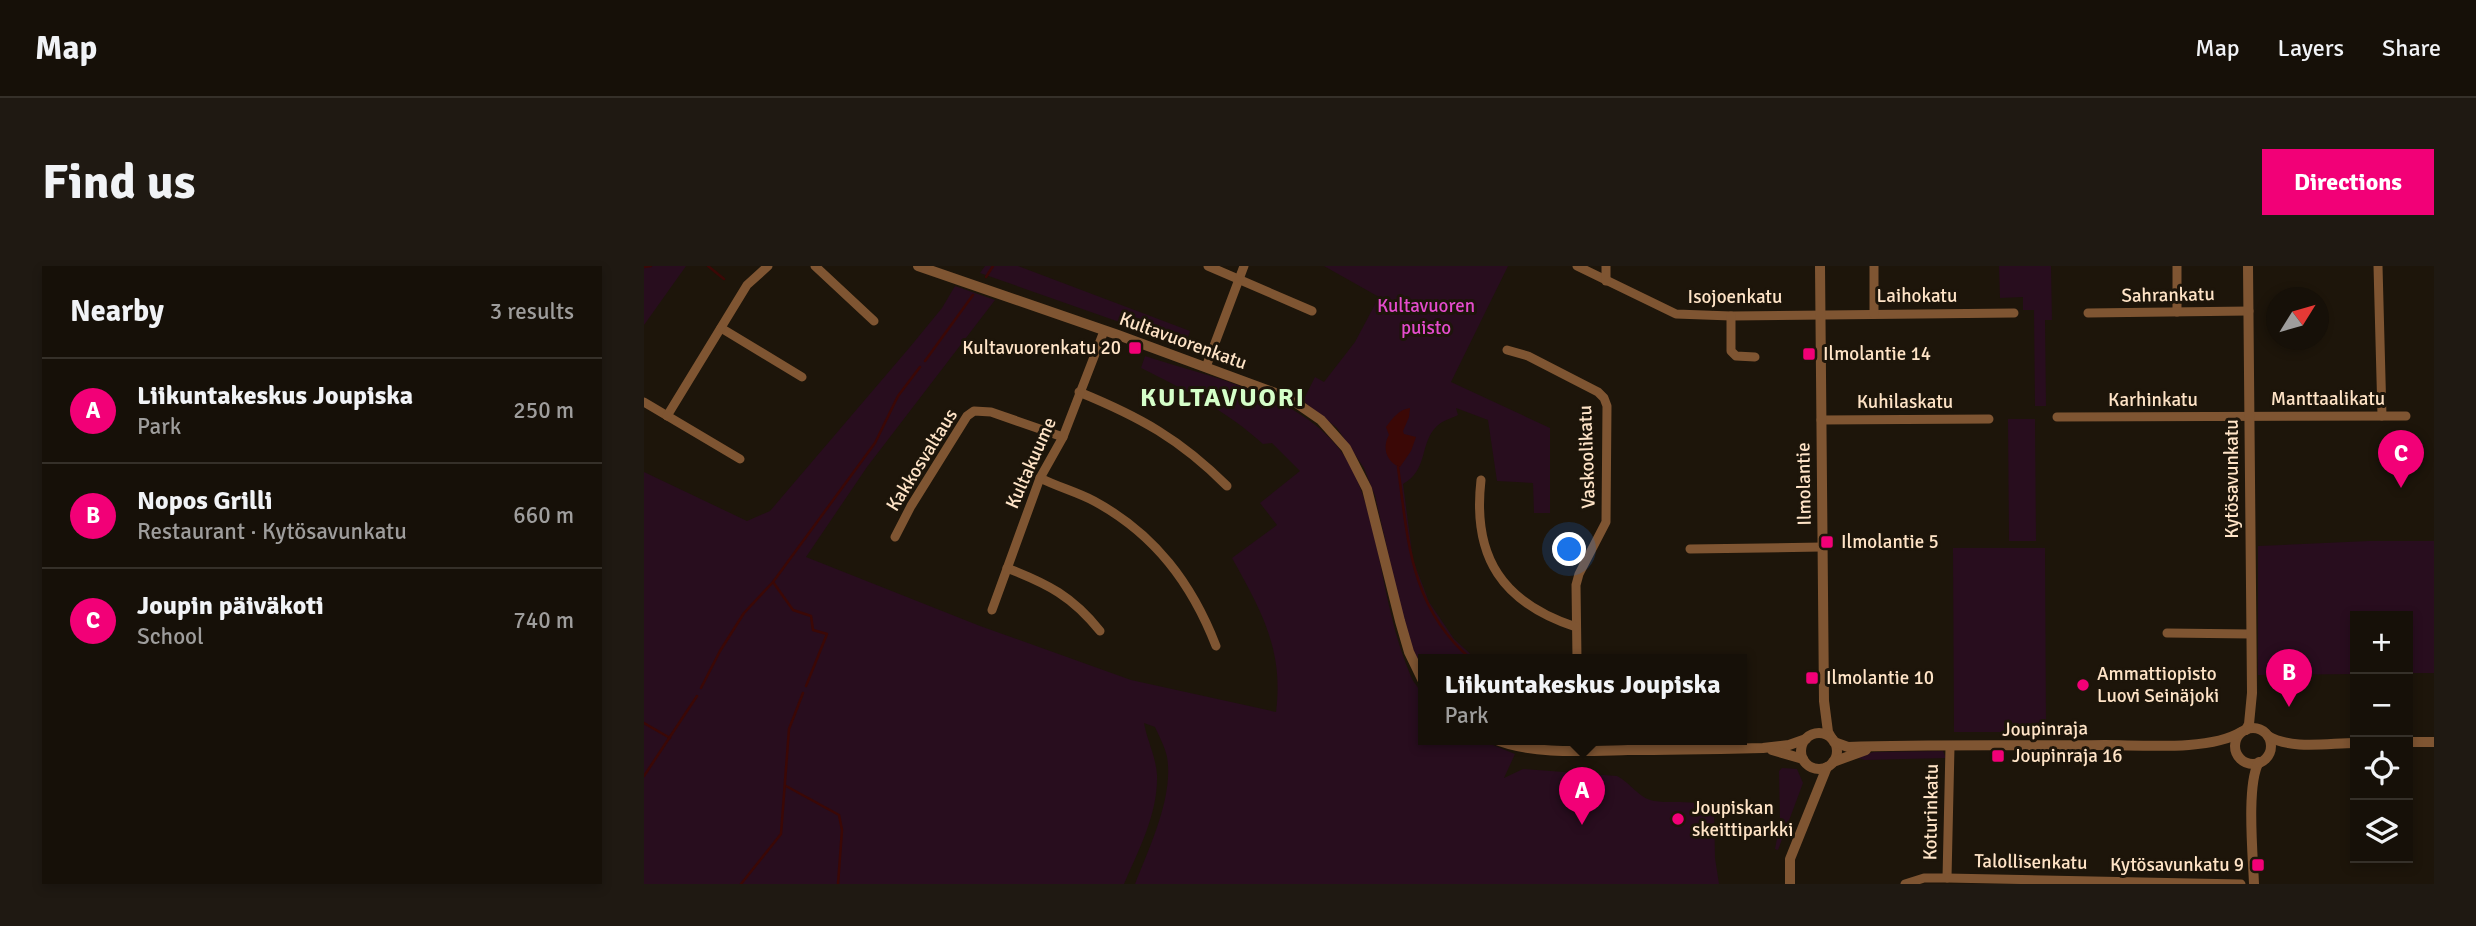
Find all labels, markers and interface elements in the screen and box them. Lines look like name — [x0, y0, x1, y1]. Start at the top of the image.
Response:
text: Map — [35, 28, 97, 69]
text: Map — [2195, 33, 2240, 63]
text: Layers — [2278, 33, 2344, 63]
text: Share — [2382, 33, 2441, 63]
button: Directions — [2262, 149, 2434, 215]
text: Find us — [42, 152, 195, 212]
street label: Sahrankatu — [2121, 282, 2215, 308]
street label: Laihokatu — [1877, 284, 1957, 308]
street label: Isojoenkatu — [1688, 285, 1782, 309]
north arrow — [2266, 287, 2329, 350]
text: Nearby — [70, 293, 164, 330]
park label: Kultavuoren puisto — [1377, 294, 1475, 340]
text: 3 results — [490, 297, 574, 326]
street label: Kultavuorenkatu — [1116, 307, 1250, 375]
place label: Kultavuorenkatu 20 — [962, 336, 1121, 360]
marker: Kultavuorenkatu 20 — [1127, 340, 1143, 356]
place label: Ilmolantie 14 — [1823, 342, 1931, 366]
marker: Ilmolantie 14 — [1801, 346, 1817, 362]
text: Liikuntakeskus Joupiska — [137, 380, 413, 412]
district label: KULTAVUORI — [1140, 382, 1306, 414]
street label: Manttaalikatu — [2271, 387, 2385, 411]
street label: Karhinkatu — [2108, 388, 2198, 412]
street label: Kuhilaskatu — [1857, 390, 1953, 414]
text: A — [86, 396, 100, 425]
text: 250 m — [513, 396, 574, 425]
street label: Kakkosvaltaus — [881, 404, 963, 516]
street label: Vaskoolikatu — [1573, 405, 1601, 509]
text: Park — [137, 412, 181, 441]
street label: Kultakuume — [1000, 414, 1062, 512]
street label: Kytösavunkatu — [2220, 419, 2244, 539]
pin: C — [2378, 430, 2424, 488]
street label: Ilmolantie — [1791, 442, 1817, 526]
text: Nopos Grilli — [137, 485, 273, 517]
text: B — [86, 501, 100, 530]
text: 660 m — [513, 501, 574, 530]
text: Restaurant · Kytösavunkatu — [137, 517, 407, 546]
place label: Ilmolantie 5 — [1841, 530, 1939, 554]
your location — [1552, 532, 1586, 566]
marker: Ilmolantie 5 — [1819, 534, 1835, 550]
text: Joupin päiväkoti — [137, 590, 324, 622]
text: C — [86, 606, 100, 635]
text: 740 m — [513, 606, 574, 635]
map controls — [2350, 611, 2413, 863]
button: + — [2350, 611, 2413, 674]
text: School — [137, 622, 204, 651]
pin: B — [2266, 649, 2312, 707]
popup — [1418, 654, 1747, 745]
place label: Ammattiopisto Luovi Seinäjoki — [2097, 662, 2219, 708]
place label: Ilmolantie 10 — [1826, 666, 1934, 690]
text: Liikuntakeskus Joupiska — [1444, 669, 1721, 701]
marker: Ilmolantie 10 — [1804, 670, 1820, 686]
button: − — [2350, 674, 2413, 737]
marker: Ammattiopisto Luovi Seinäjoki — [2075, 677, 2091, 693]
text: Park — [1444, 701, 1489, 730]
street label: Joupinraja — [2002, 716, 2088, 742]
button: locate — [2350, 737, 2413, 800]
place label: Joupinraja 16 — [2012, 744, 2123, 768]
marker: Joupinraja 16 — [1990, 748, 2006, 764]
street label: Koturinkatu — [1918, 764, 1944, 860]
pin: A — [1559, 767, 1605, 825]
place label: Joupiskan skeittiparkki — [1692, 796, 1793, 842]
button: layers — [2350, 800, 2413, 863]
marker: Joupiskan skeittiparkki — [1670, 811, 1686, 827]
street label: Talollisenkatu — [1974, 849, 2088, 875]
place label: Kytösavunkatu 9 — [2110, 853, 2244, 877]
marker: Kytösavunkatu 9 — [2250, 857, 2266, 873]

